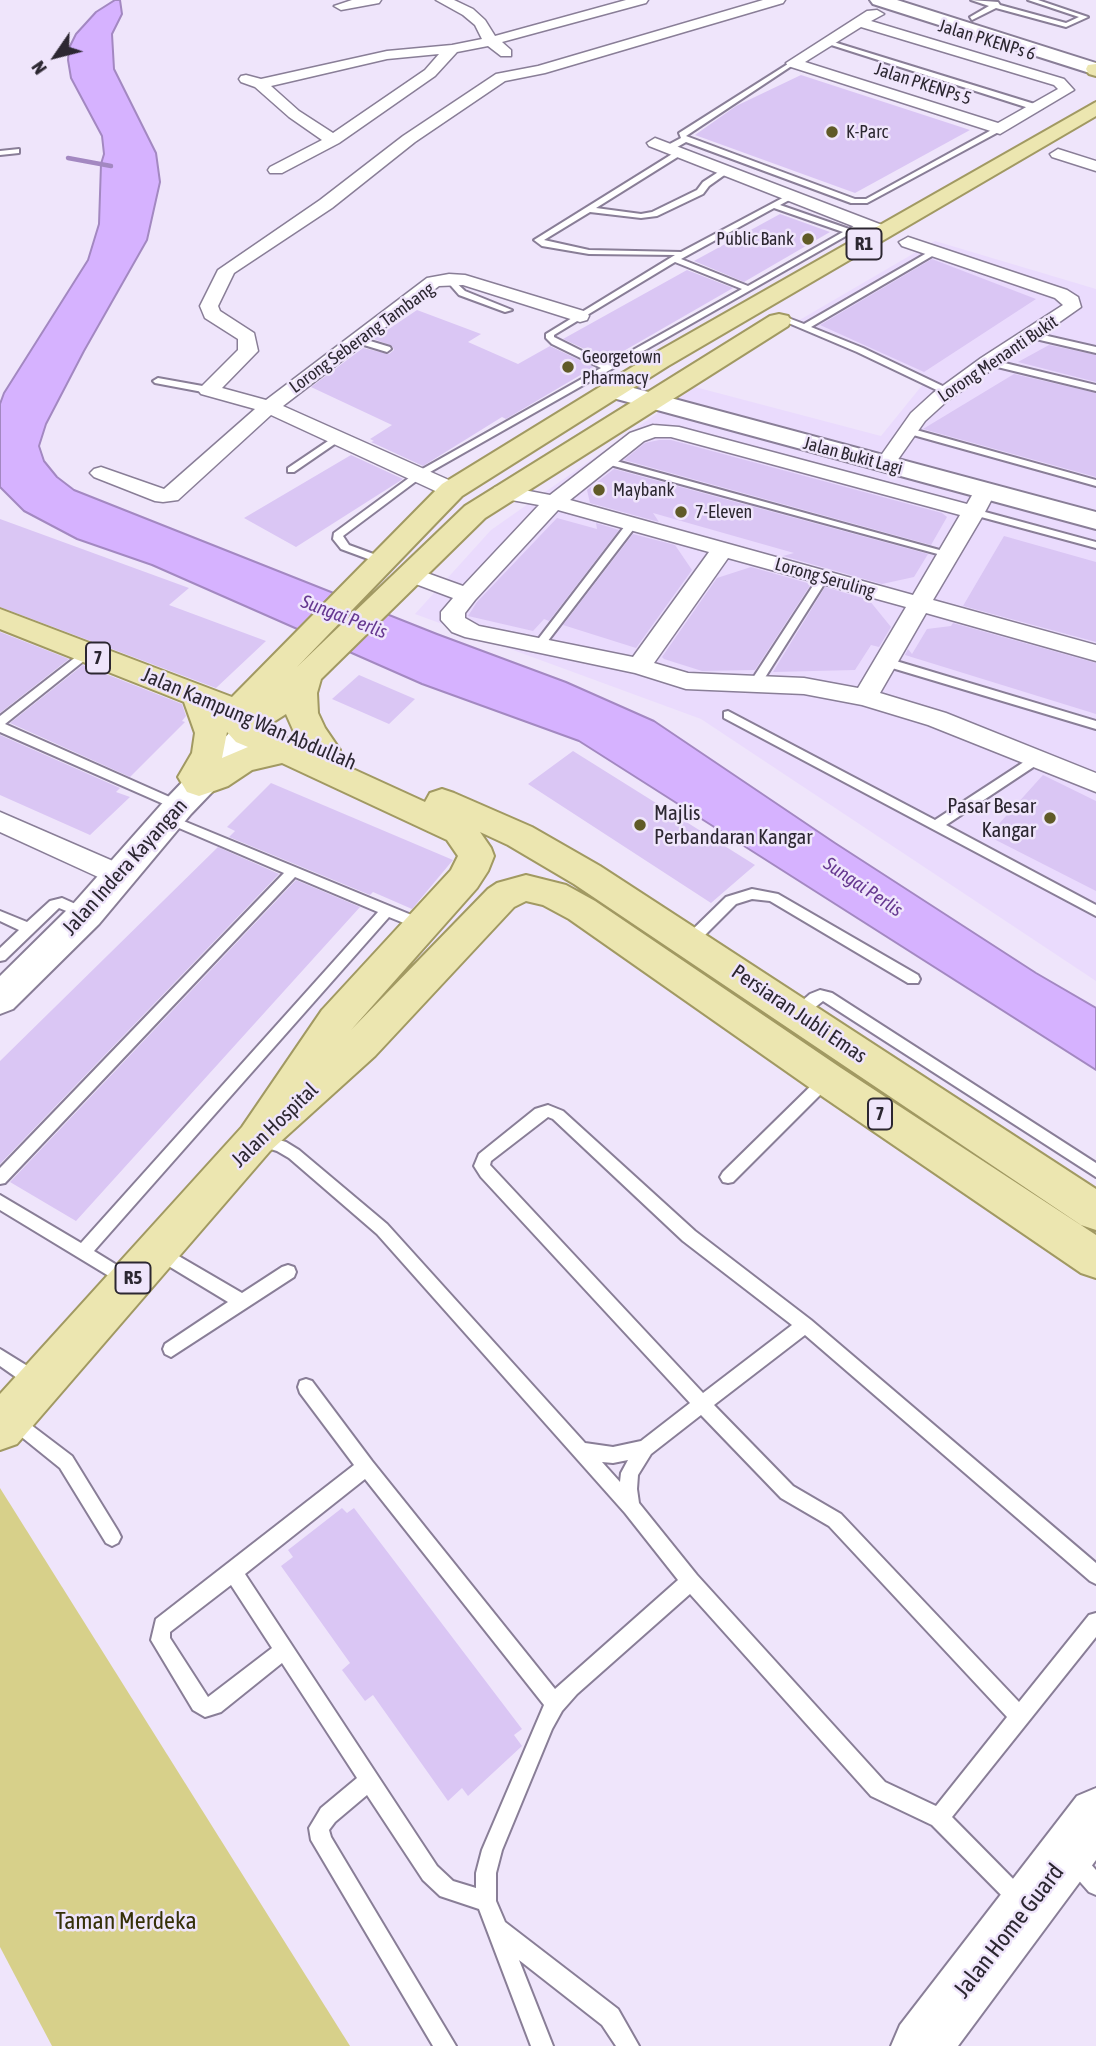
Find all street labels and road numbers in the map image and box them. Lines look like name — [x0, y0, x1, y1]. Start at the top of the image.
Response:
street label: Jalan PKENPs 6 — [936, 15, 1038, 65]
street label: Jalan PKENPs 5 — [872, 58, 974, 110]
road number: R1 — [846, 228, 882, 260]
street label: Lorong Seberang Tambang — [285, 278, 439, 398]
street label: Lorong Menanti Bukit — [934, 311, 1062, 407]
street label: Jalan Bukit Lagi — [801, 432, 905, 480]
street label: Lorong Seruling — [772, 553, 878, 603]
road number: 7 — [86, 642, 110, 674]
street label: Jalan Kampung Wan Abdullah — [138, 662, 360, 776]
street label: Jalan Indera Kayangan — [57, 794, 193, 940]
street label: Persiaran Jubli Emas — [727, 959, 871, 1069]
street label: Jalan Hospital — [226, 1078, 324, 1172]
road number: 7 — [868, 1098, 892, 1130]
road number: R5 — [116, 1262, 150, 1294]
street label: Jalan Home Guard — [948, 1858, 1070, 2004]

